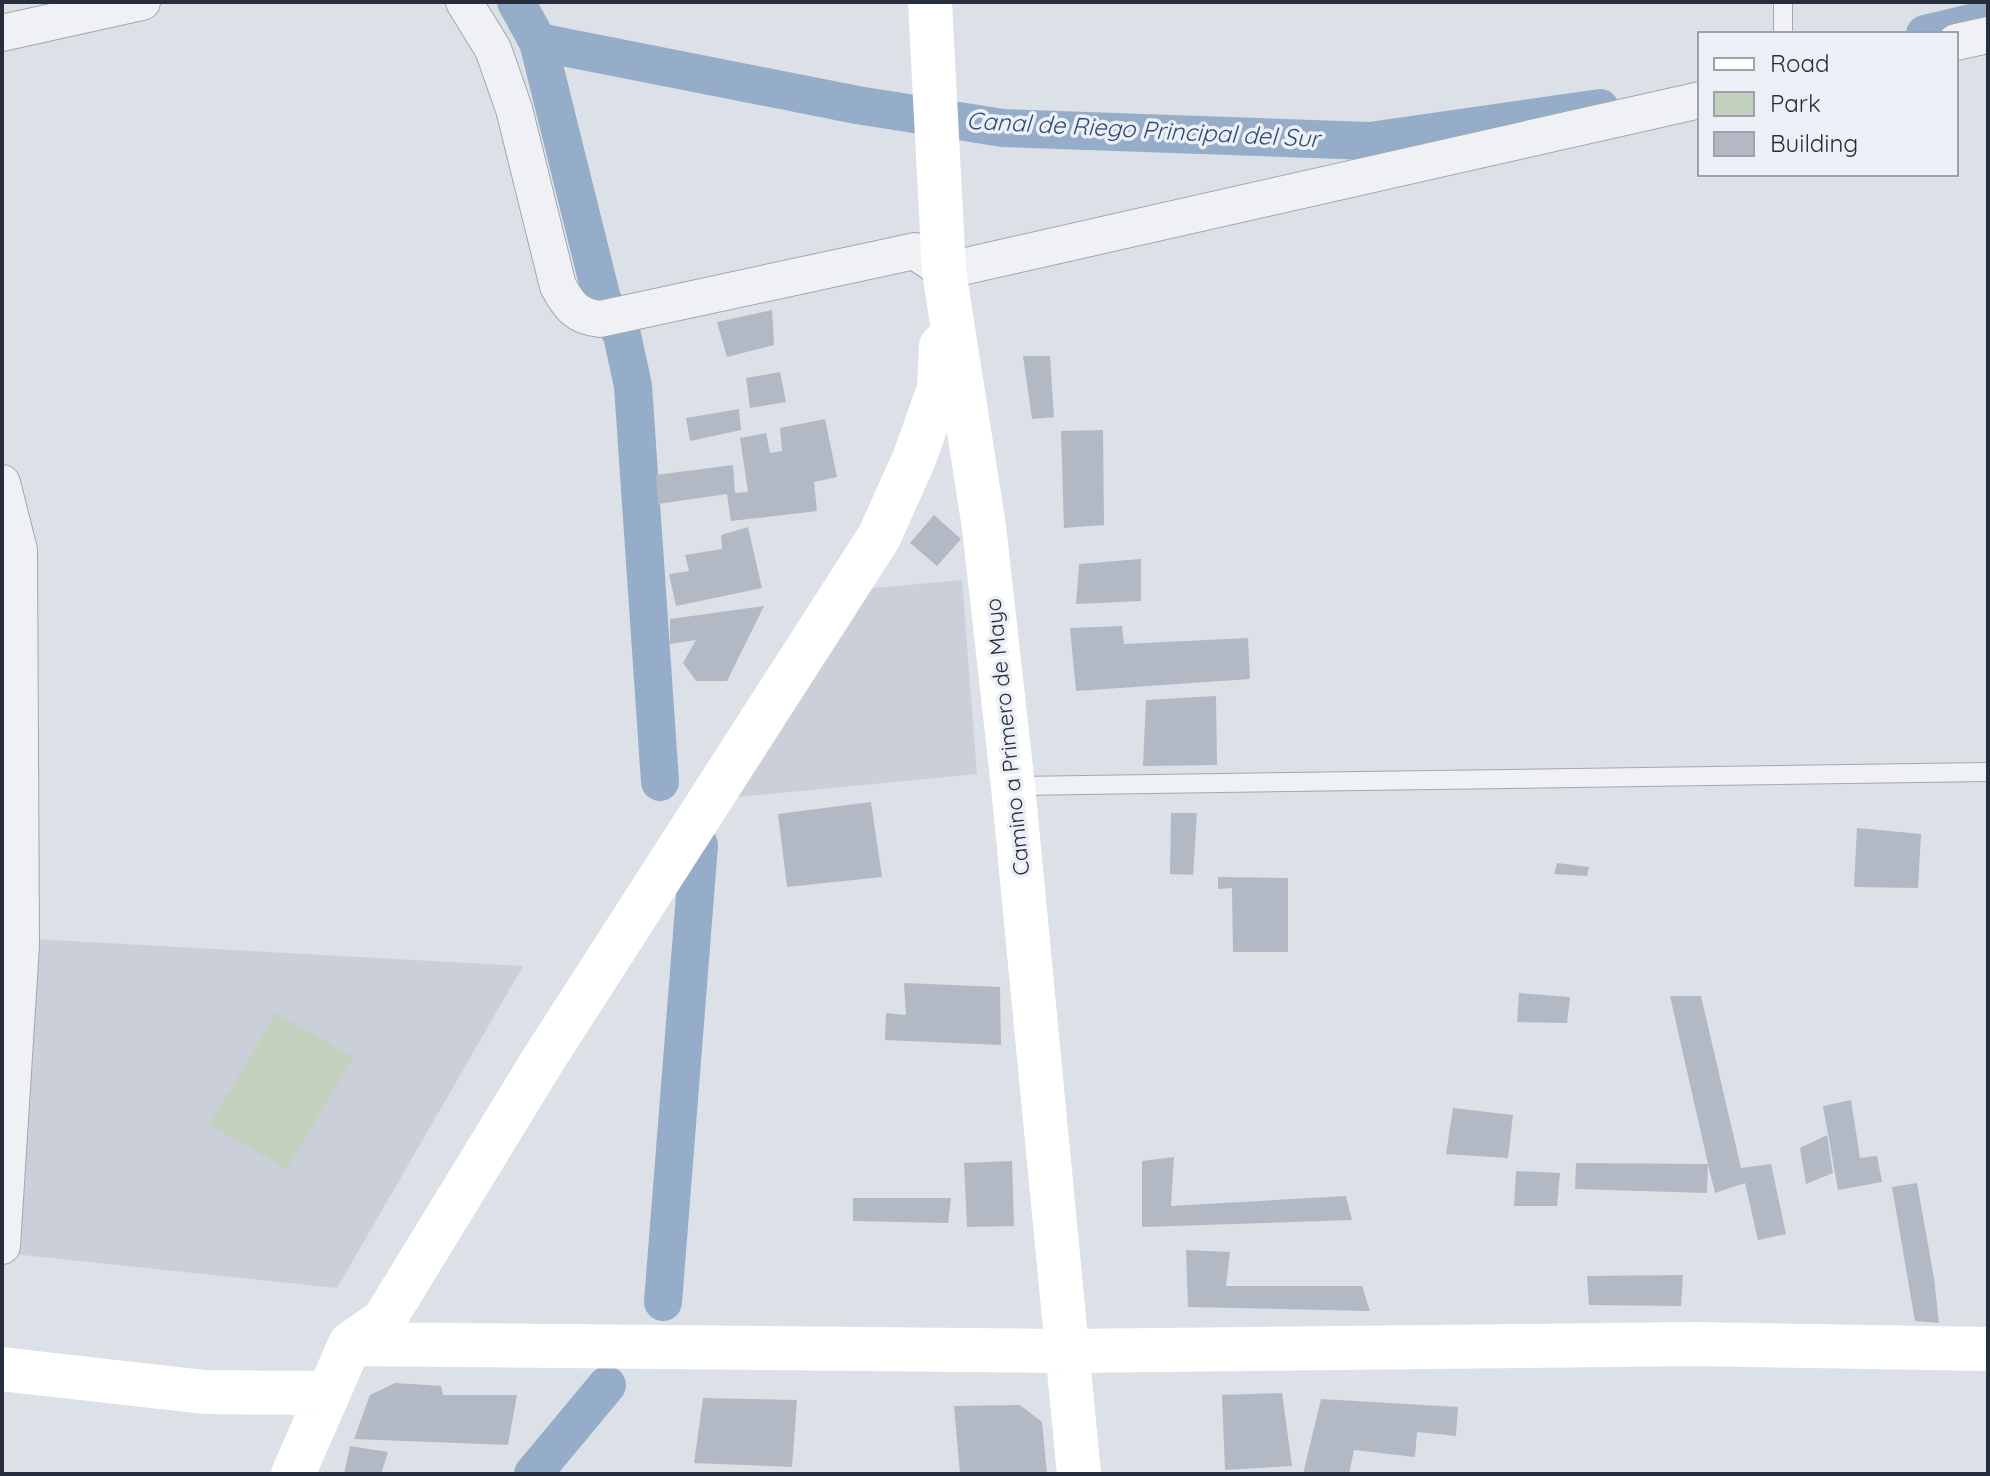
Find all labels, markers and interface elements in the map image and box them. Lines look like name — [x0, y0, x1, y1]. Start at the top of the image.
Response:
legend — [1698, 32, 1958, 176]
text: Road — [1770, 48, 1830, 78]
text: Park — [1770, 88, 1821, 118]
water label: Canal de Riego Principal del Sur — [966, 105, 1323, 153]
text: Building — [1770, 128, 1858, 158]
street label: Camino a Primero de Mayo — [979, 597, 1035, 877]

